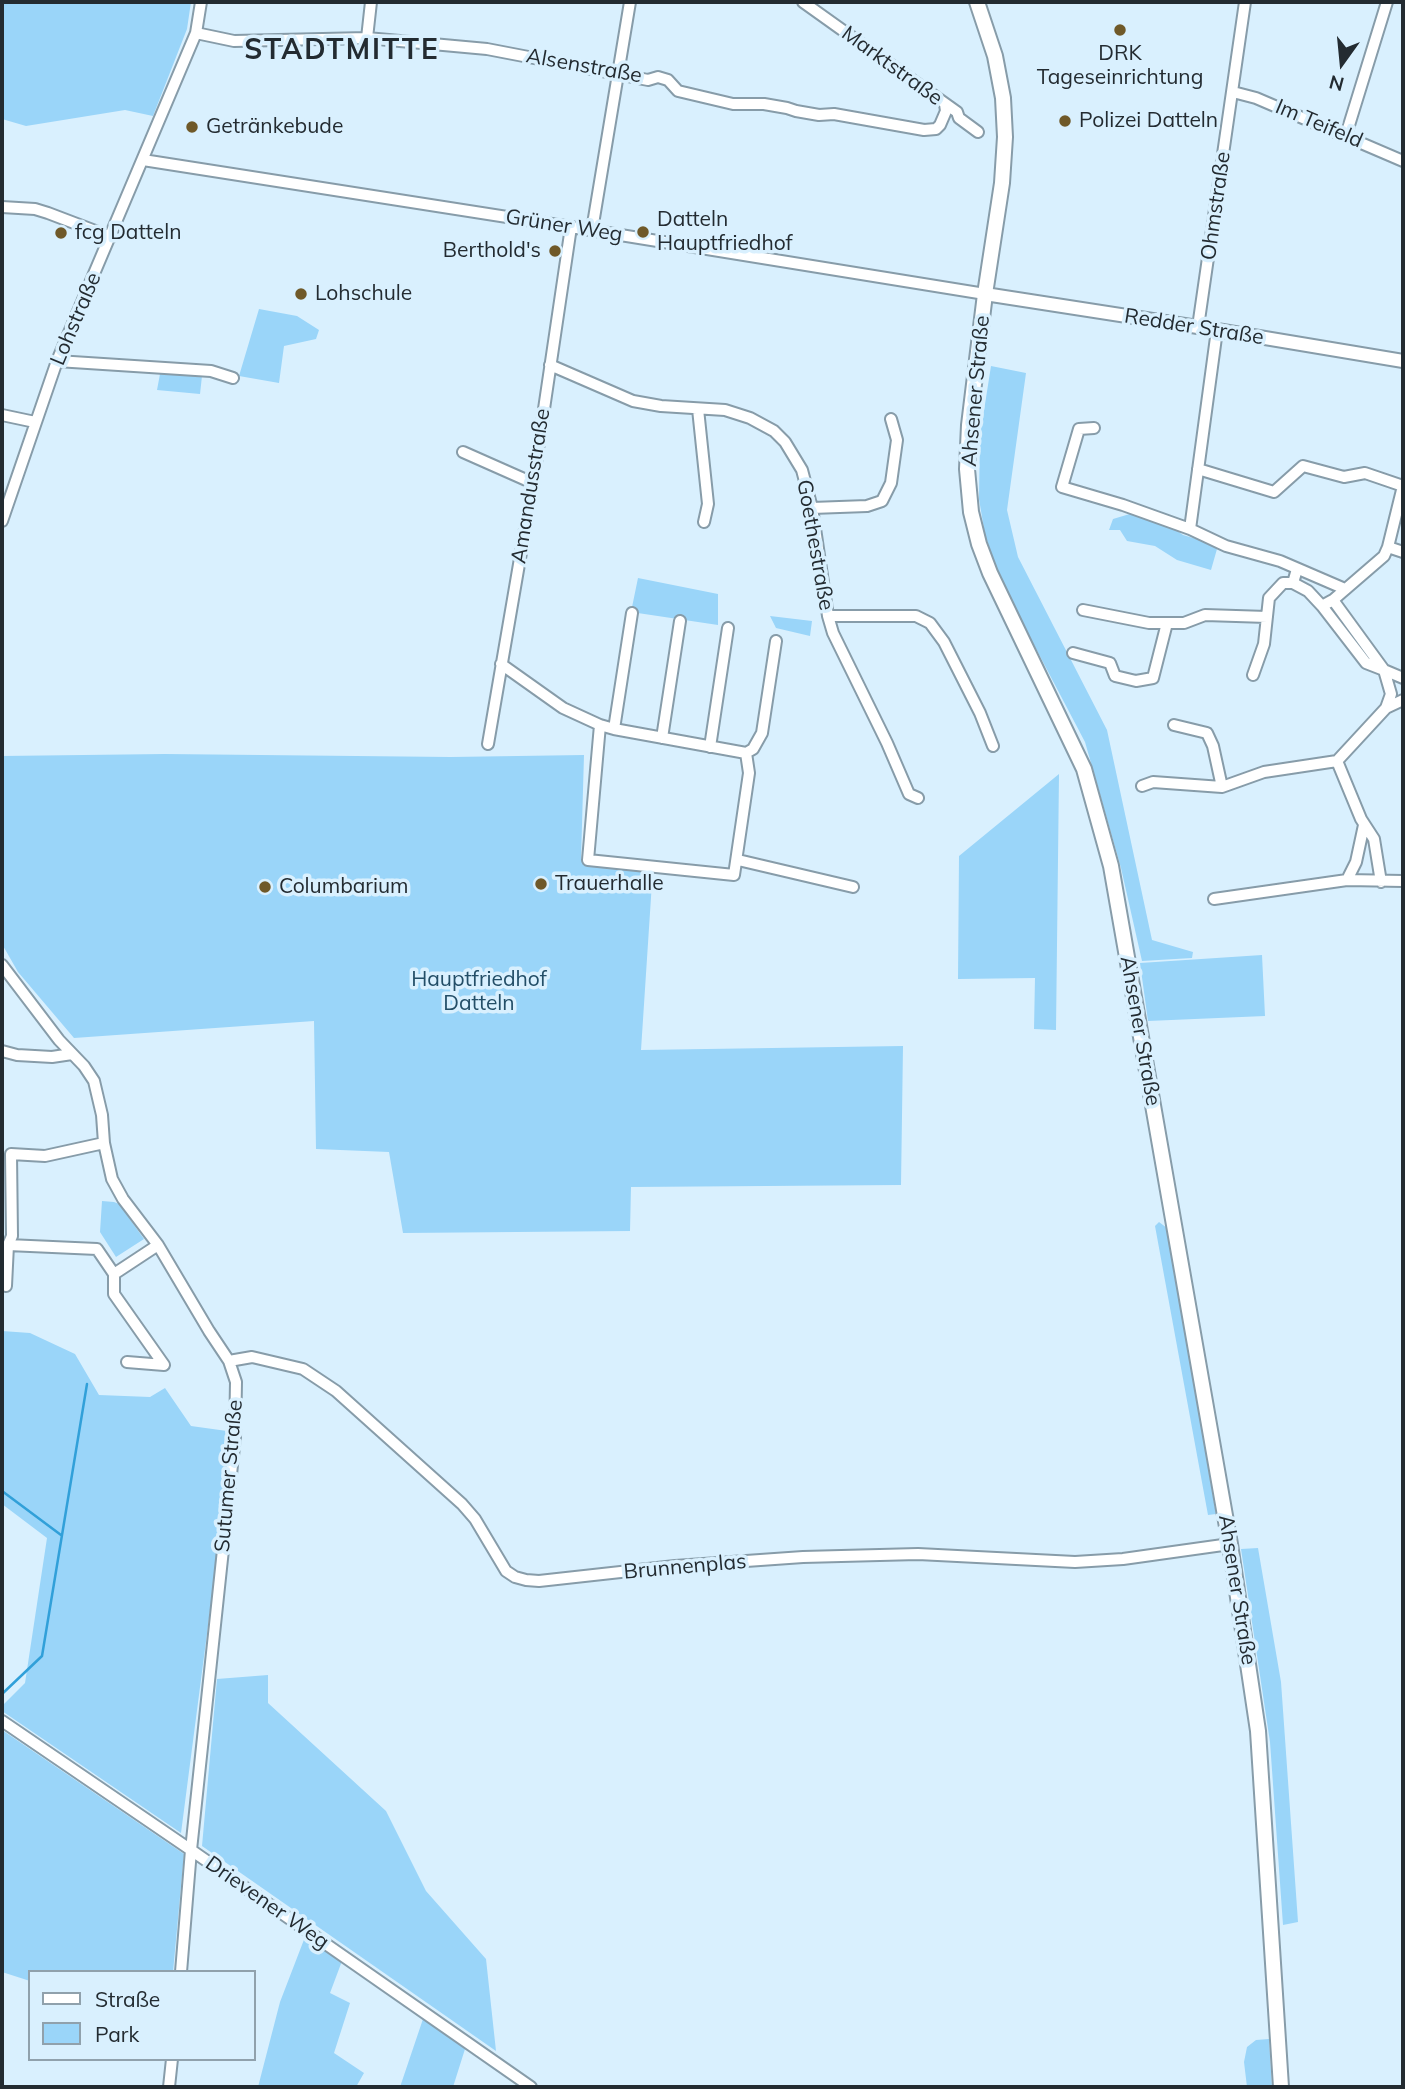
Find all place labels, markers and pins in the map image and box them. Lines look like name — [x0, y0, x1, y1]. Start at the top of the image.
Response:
marker: DRK Tageseinrichtung — [1112, 22, 1128, 38]
place label: DRK Tageseinrichtung — [1037, 41, 1203, 91]
place label: Polizei Datteln — [1079, 108, 1218, 134]
marker: Polizei Datteln — [1057, 113, 1073, 129]
place label: Getränkebude — [206, 114, 343, 140]
marker: Getränkebude — [184, 119, 200, 135]
place label: Datteln Hauptfriedhof — [657, 207, 793, 257]
place label: fcg Datteln — [75, 220, 181, 246]
marker: Datteln Hauptfriedhof — [635, 224, 651, 240]
marker: fcg Datteln — [53, 225, 69, 241]
place label: Berthold's — [443, 238, 541, 264]
marker: Berthold's — [547, 243, 563, 259]
place label: Lohschule — [315, 281, 412, 307]
marker: Lohschule — [293, 286, 309, 302]
place label: Trauerhalle — [555, 871, 664, 897]
place label: Columbarium — [279, 874, 409, 900]
marker: Trauerhalle — [533, 876, 549, 892]
marker: Columbarium — [257, 879, 273, 895]

